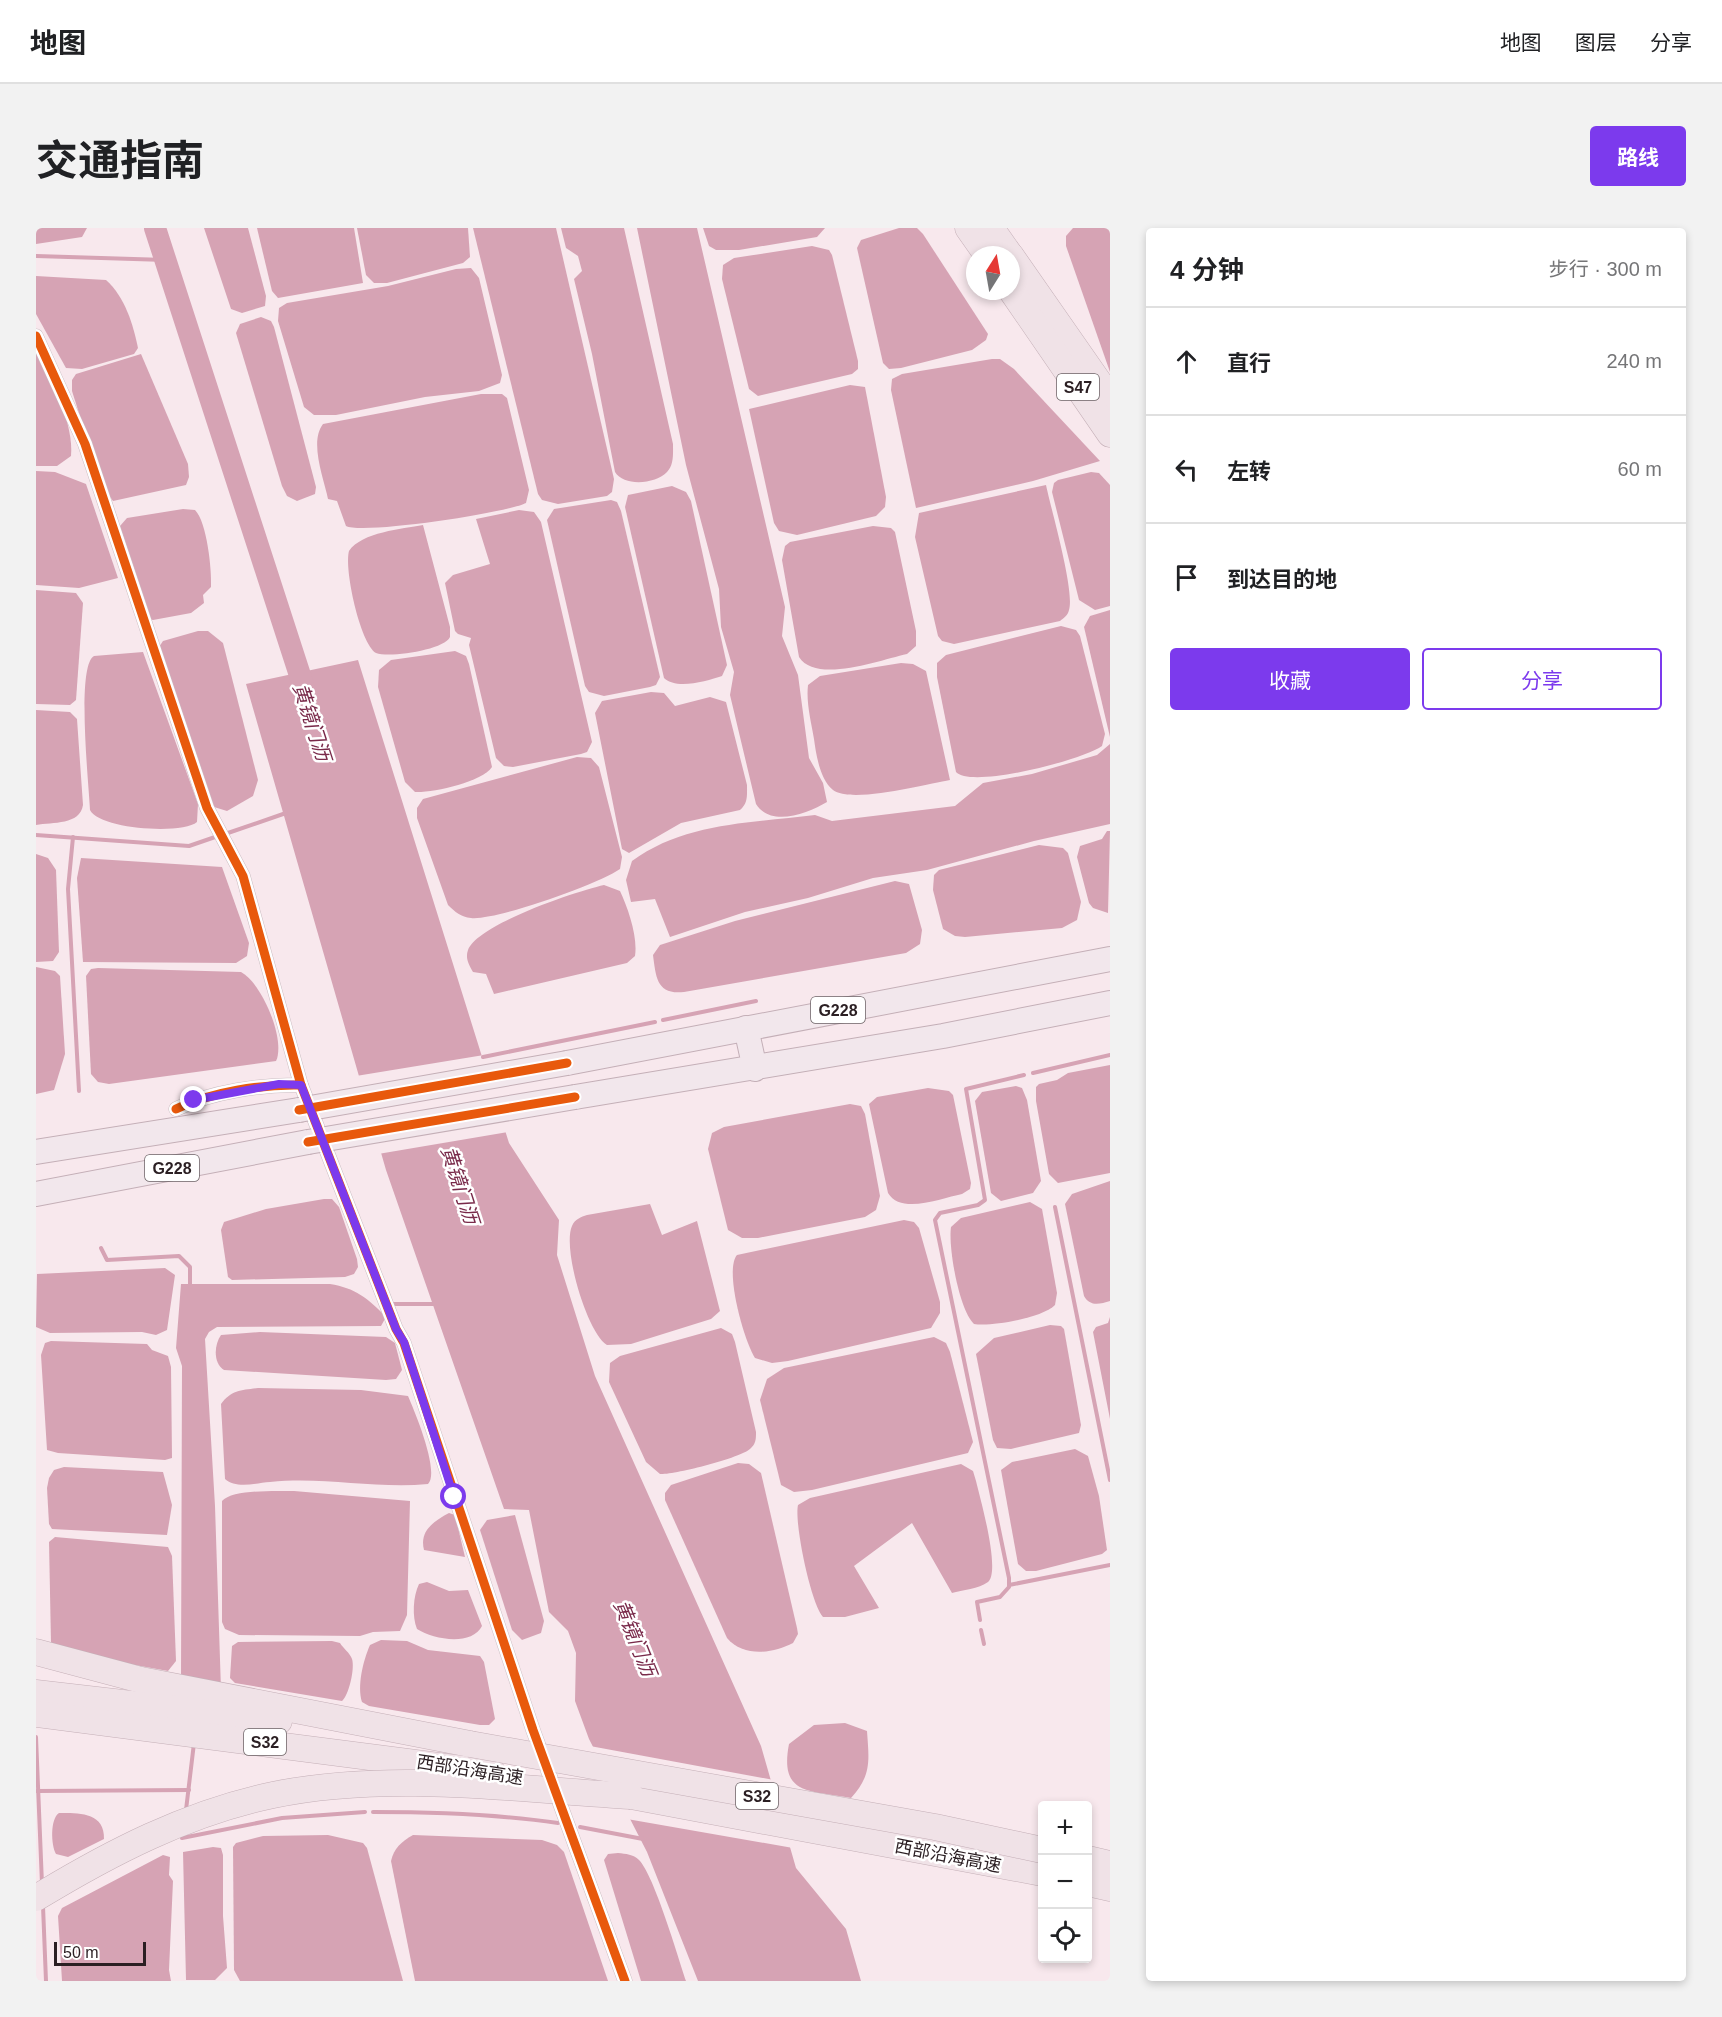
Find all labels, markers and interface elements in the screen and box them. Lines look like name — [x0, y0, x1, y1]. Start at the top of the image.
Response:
text: 地图 — [30, 28, 86, 59]
text: 地图 — [1500, 31, 1542, 54]
text: 图层 — [1575, 31, 1617, 54]
text: 分享 — [1650, 31, 1692, 54]
button: 路线 — [1590, 126, 1686, 186]
text: 交通指南 — [36, 137, 204, 184]
north arrow — [966, 246, 1020, 300]
text: 4 分钟 — [1170, 255, 1244, 285]
text: 步行 · 300 m — [1549, 258, 1662, 280]
icon: ahead — [1170, 345, 1203, 378]
text: 240 m — [1606, 350, 1662, 372]
text: 直行 — [1227, 351, 1271, 376]
road number: S47 — [1057, 374, 1099, 400]
icon: left — [1170, 453, 1203, 486]
text: 60 m — [1618, 458, 1662, 480]
text: 左转 — [1227, 459, 1271, 484]
icon: arrive — [1170, 561, 1203, 594]
text: 到达目的地 — [1227, 567, 1337, 592]
button: 收藏 — [1170, 648, 1410, 710]
button: 分享 — [1422, 648, 1662, 710]
water label: 黄镜门沥 — [289, 681, 336, 766]
road number: G228 — [811, 997, 865, 1023]
route end — [180, 1086, 206, 1112]
water label: 黄镜门沥 — [437, 1144, 484, 1229]
road number: G228 — [145, 1155, 199, 1181]
route start — [440, 1483, 466, 1509]
water label: 黄镜门沥 — [610, 1597, 661, 1682]
road number: S32 — [244, 1729, 286, 1755]
street label: 西部沿海高速 — [415, 1752, 525, 1788]
road number: S32 — [736, 1783, 778, 1809]
map controls — [1038, 1801, 1092, 1963]
button: + — [1038, 1801, 1092, 1855]
street label: 西部沿海高速 — [893, 1836, 1003, 1876]
button: − — [1038, 1855, 1092, 1909]
button: locate — [1038, 1909, 1092, 1963]
scale bar — [54, 1939, 146, 1966]
text: 50 m — [63, 1944, 99, 1961]

